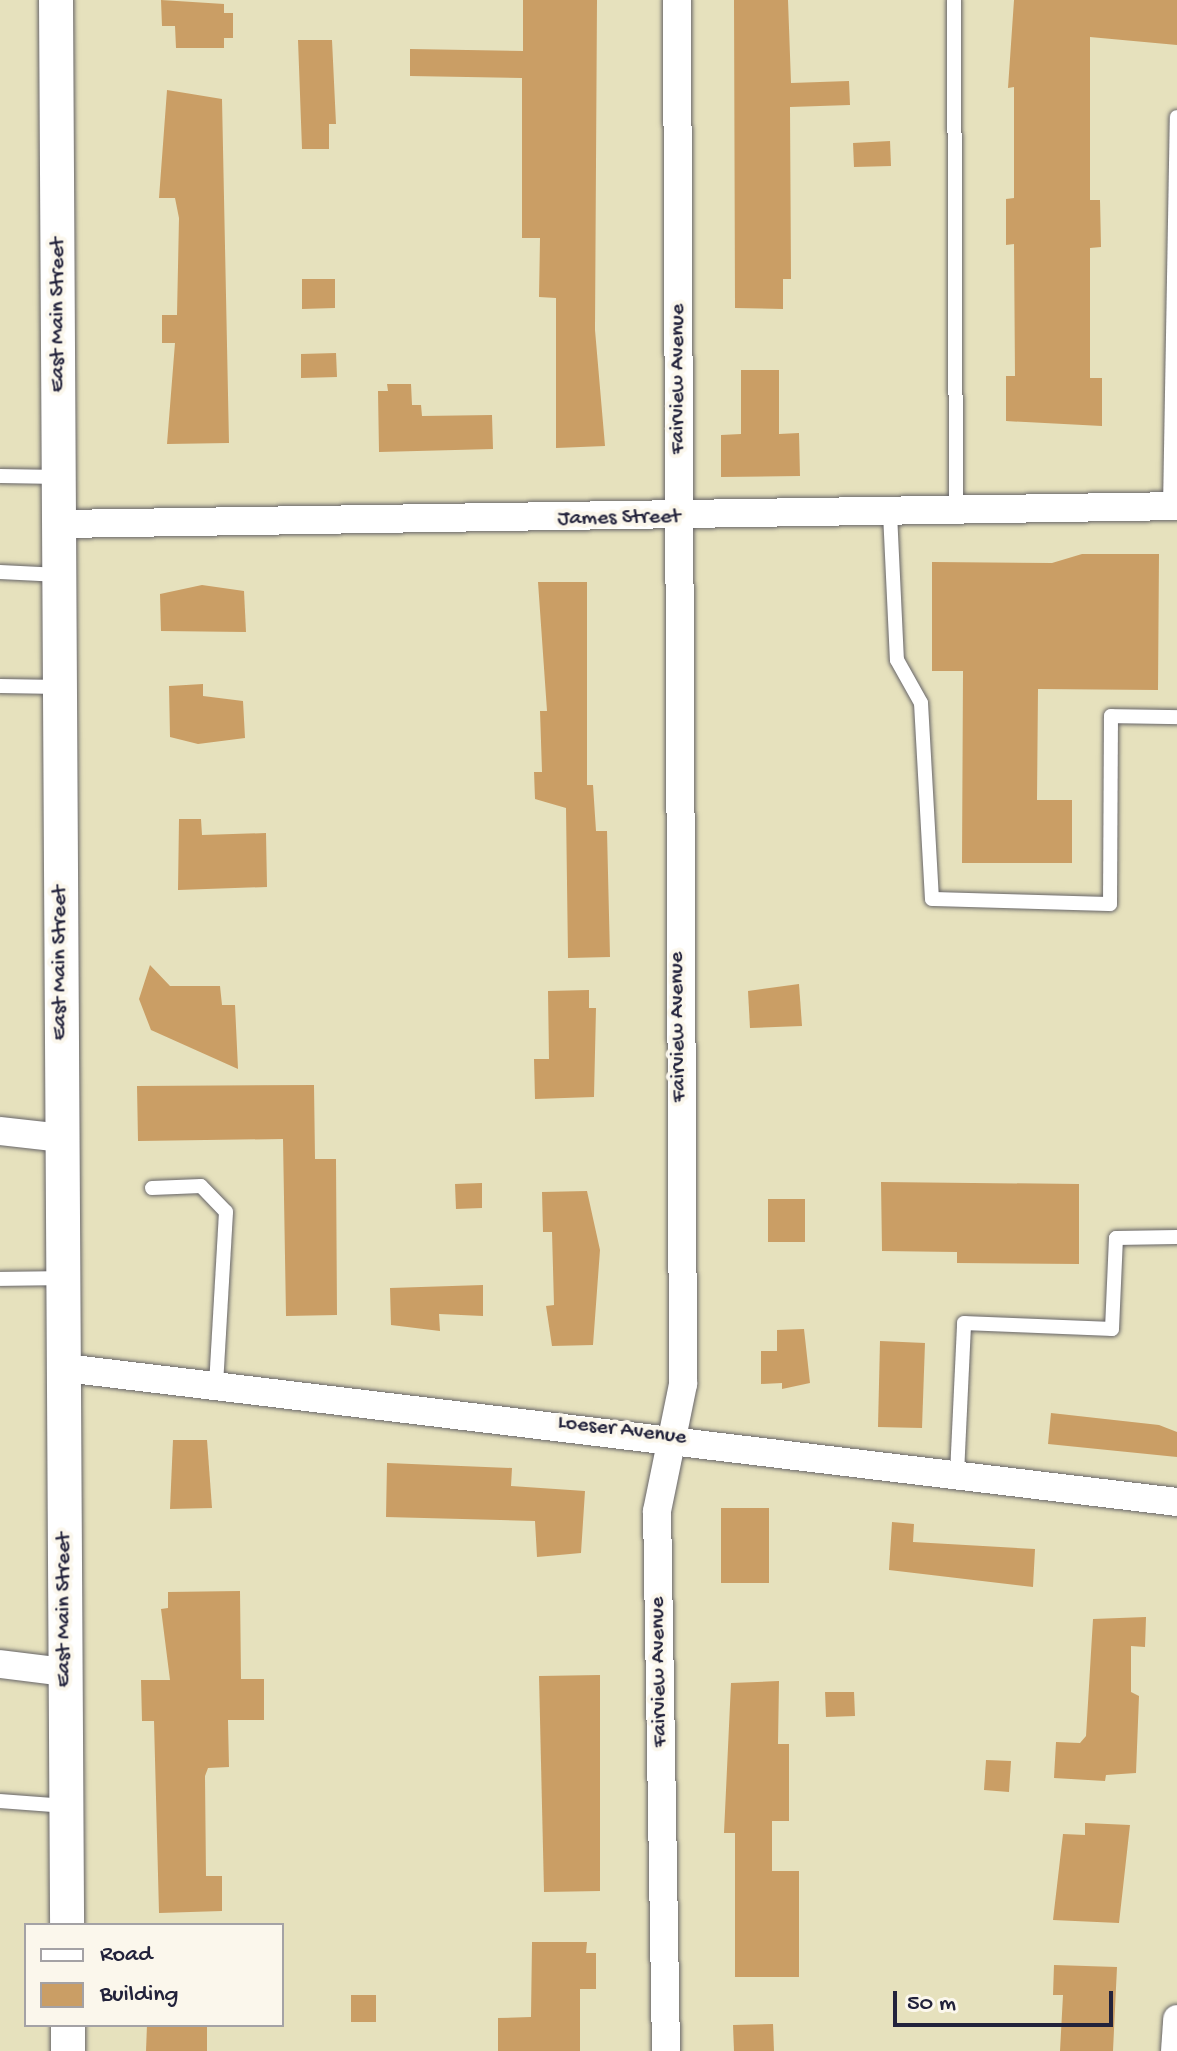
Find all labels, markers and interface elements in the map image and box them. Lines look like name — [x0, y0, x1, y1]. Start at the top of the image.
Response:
street label: East Main Street — [46, 238, 72, 392]
street label: Fairview Avenue — [666, 304, 692, 454]
street label: James Street — [557, 505, 681, 533]
street label: East Main Street — [48, 886, 74, 1040]
street label: Fairview Avenue — [664, 952, 694, 1102]
street label: Loeser Avenue — [556, 1410, 688, 1452]
street label: East Main Street — [52, 1533, 78, 1687]
street label: Fairview Avenue — [645, 1597, 675, 1747]
legend — [24, 1923, 284, 2027]
text: Road — [100, 1941, 152, 1970]
scale bar — [897, 1975, 1117, 2025]
text: Building — [100, 1981, 178, 2010]
text: 50 m — [907, 1990, 956, 2019]

